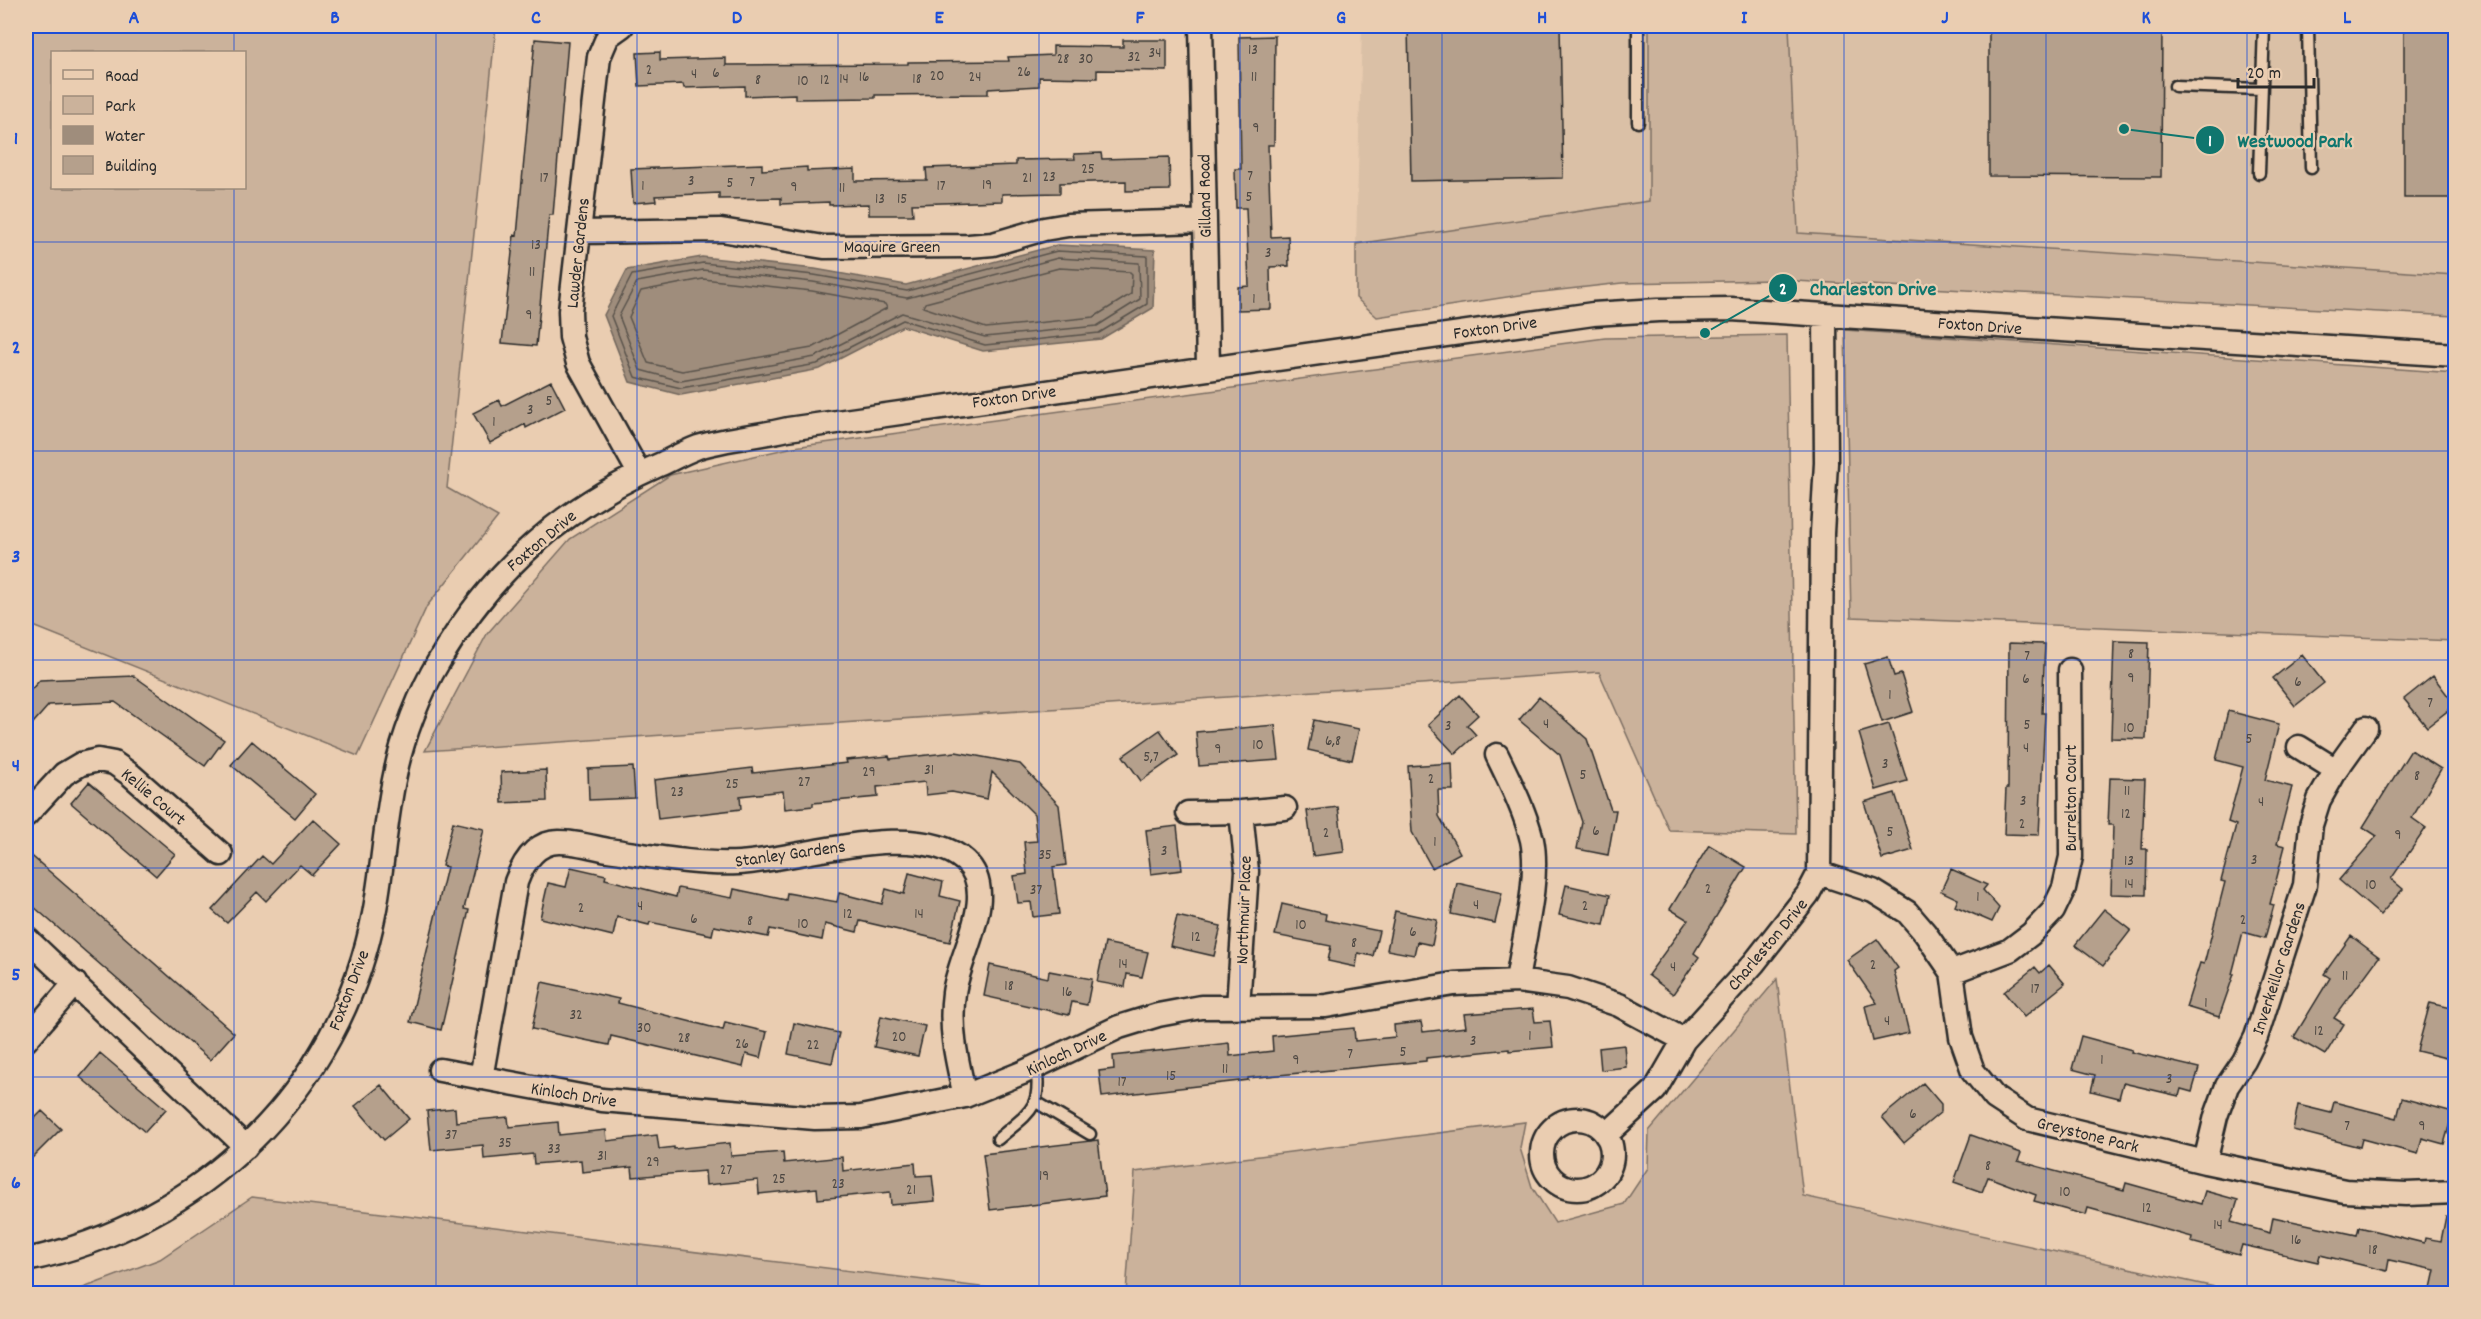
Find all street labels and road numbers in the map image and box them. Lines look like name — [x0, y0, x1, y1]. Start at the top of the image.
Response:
street label: Gilland Road — [1193, 154, 1220, 238]
street label: Lawder Gardens — [561, 197, 598, 310]
street label: Maquire Green — [844, 236, 940, 261]
street label: Foxton Drive — [1452, 311, 1539, 348]
street label: Foxton Drive — [1937, 312, 2023, 343]
street label: Foxton Drive — [971, 380, 1058, 417]
street label: Foxton Drive — [502, 505, 583, 579]
street label: Burrelton Court — [2060, 744, 2085, 851]
street label: Kellie Court — [114, 763, 191, 833]
street label: Stanley Gardens — [733, 835, 847, 876]
street label: Northmuir Place — [1231, 855, 1260, 965]
street label: Charleston Drive — [1723, 894, 1815, 997]
street label: Inverkeillor Gardens — [2247, 899, 2314, 1038]
street label: Foxton Drive — [324, 947, 377, 1035]
street label: Kinloch Drive — [1023, 1025, 1112, 1084]
street label: Kinloch Drive — [529, 1077, 618, 1116]
street label: Greystone Park — [2034, 1112, 2141, 1161]

